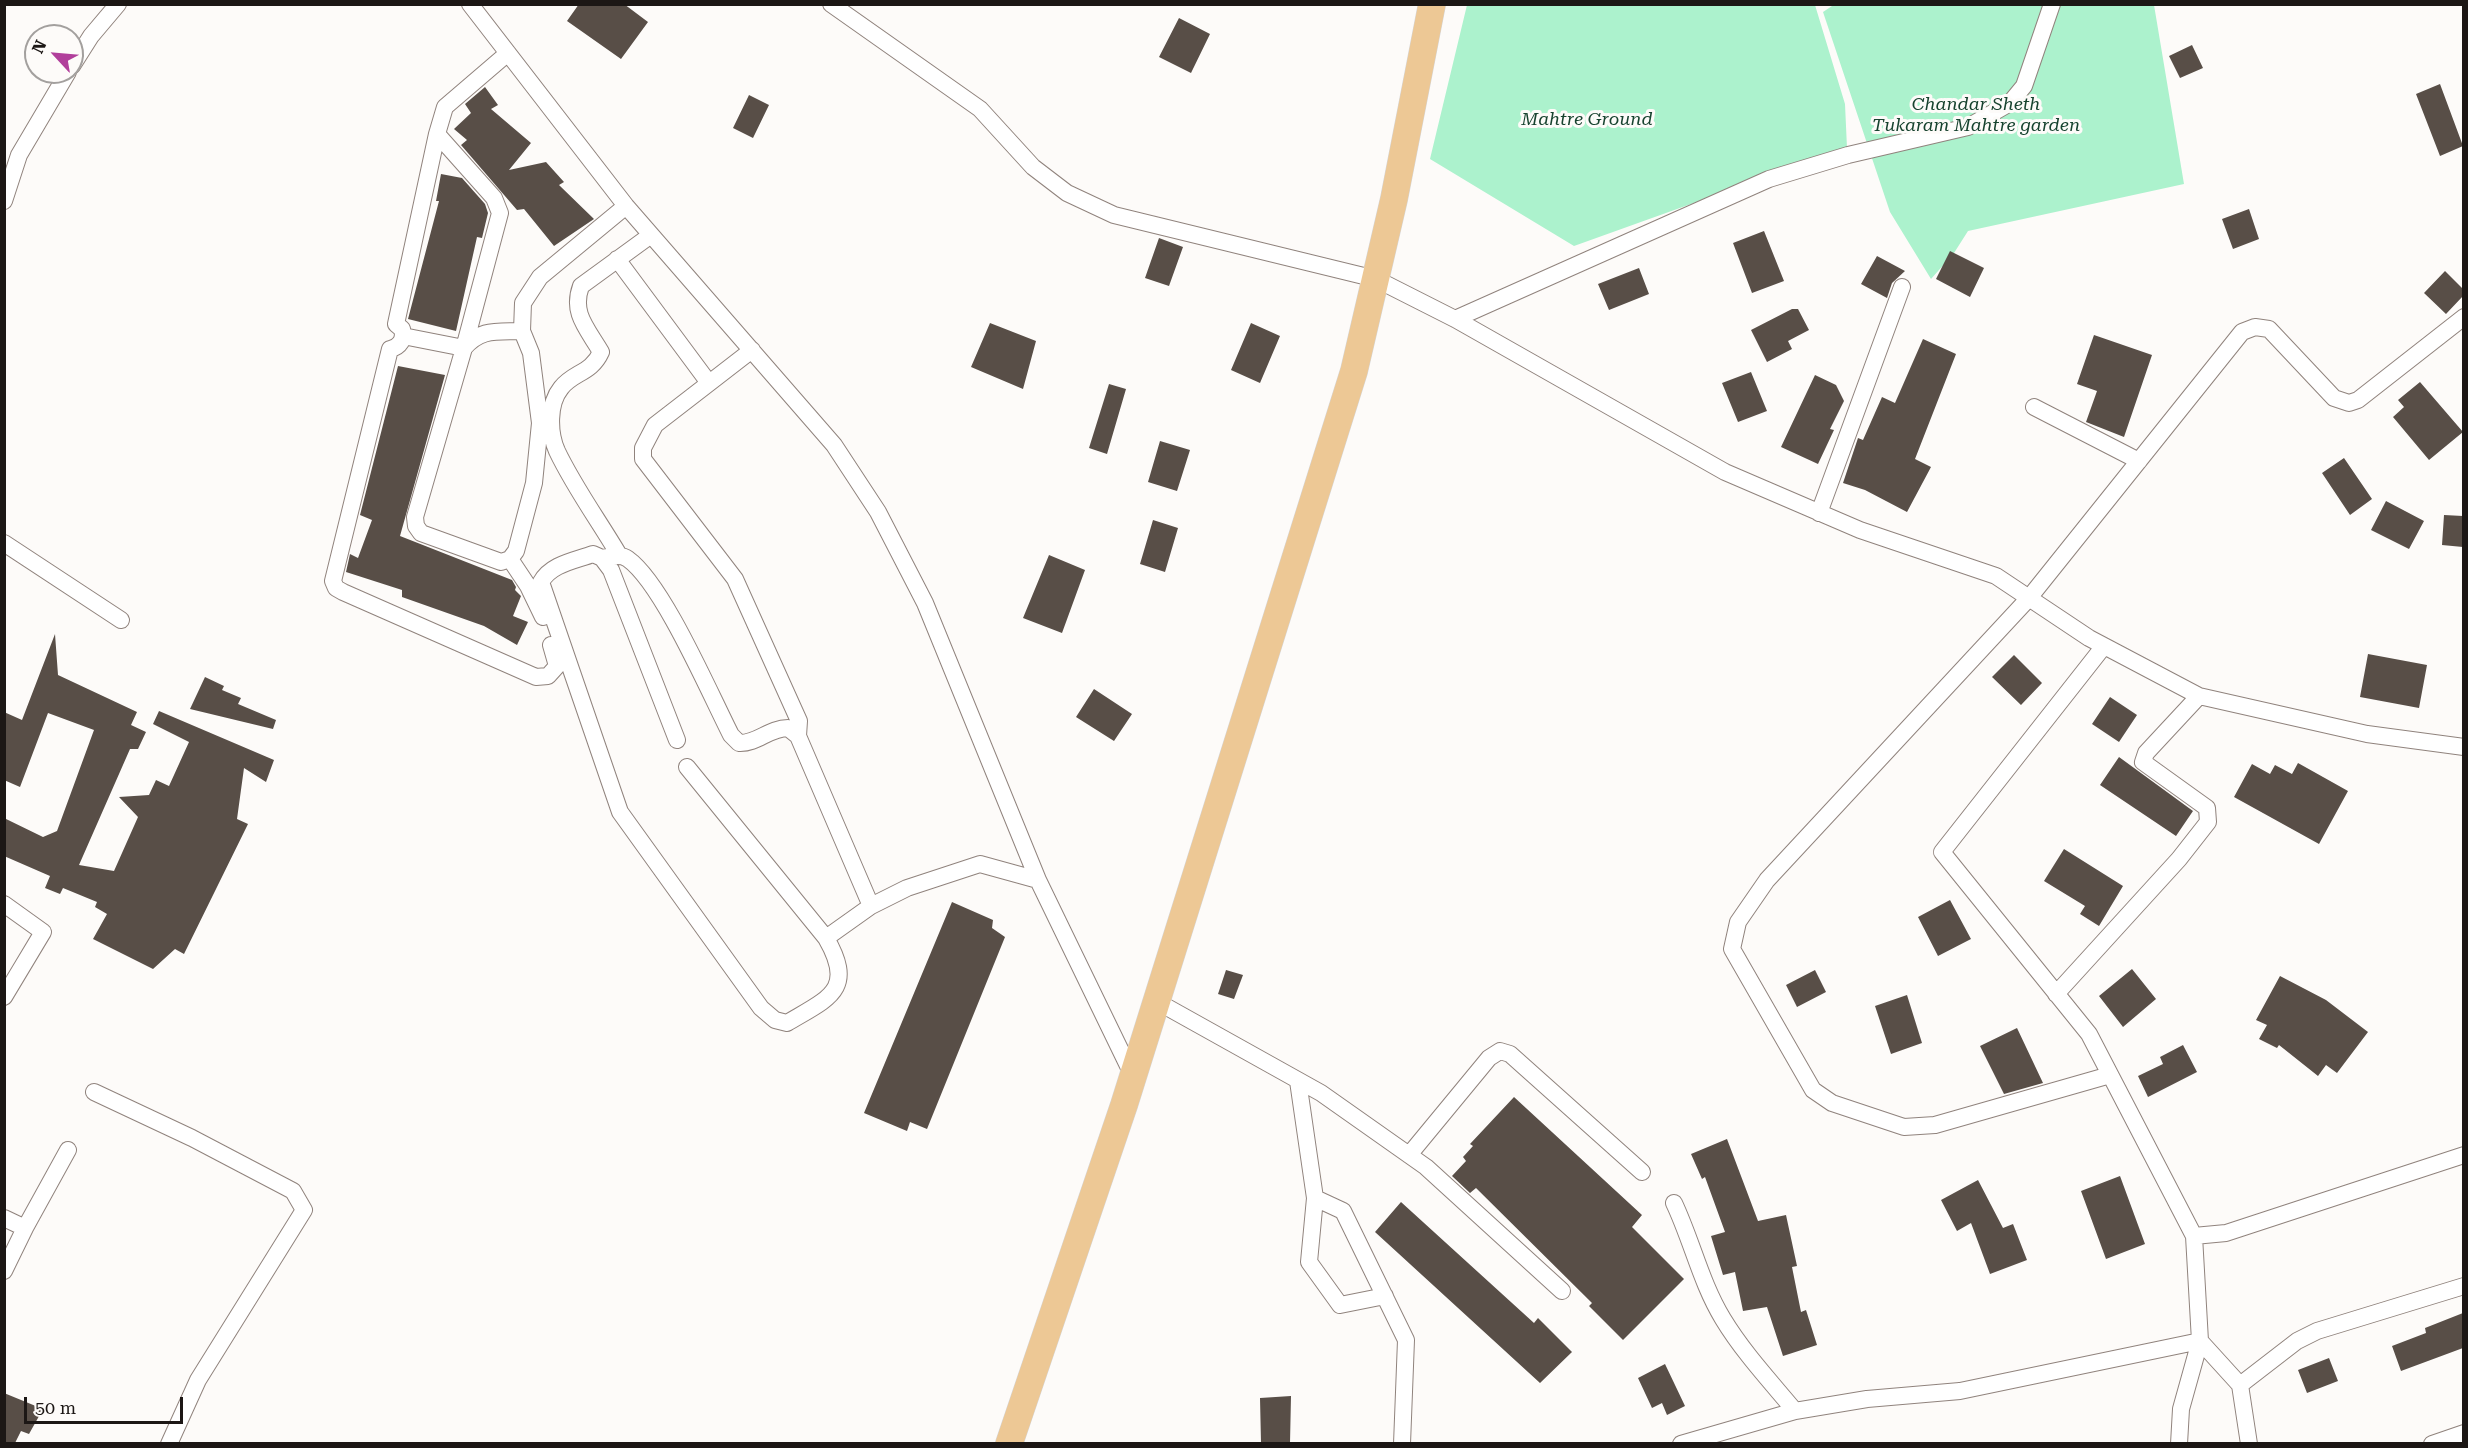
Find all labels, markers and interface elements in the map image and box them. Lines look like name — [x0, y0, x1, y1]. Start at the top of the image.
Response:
north arrow — [24, 24, 84, 84]
text: N — [28, 37, 50, 56]
park label: Chandar Sheth Tukaram Mahtre garden — [1872, 94, 2080, 136]
park label: Mahtre Ground — [1521, 109, 1653, 131]
scale bar — [27, 1385, 186, 1423]
text: 50 m — [35, 1397, 76, 1418]

